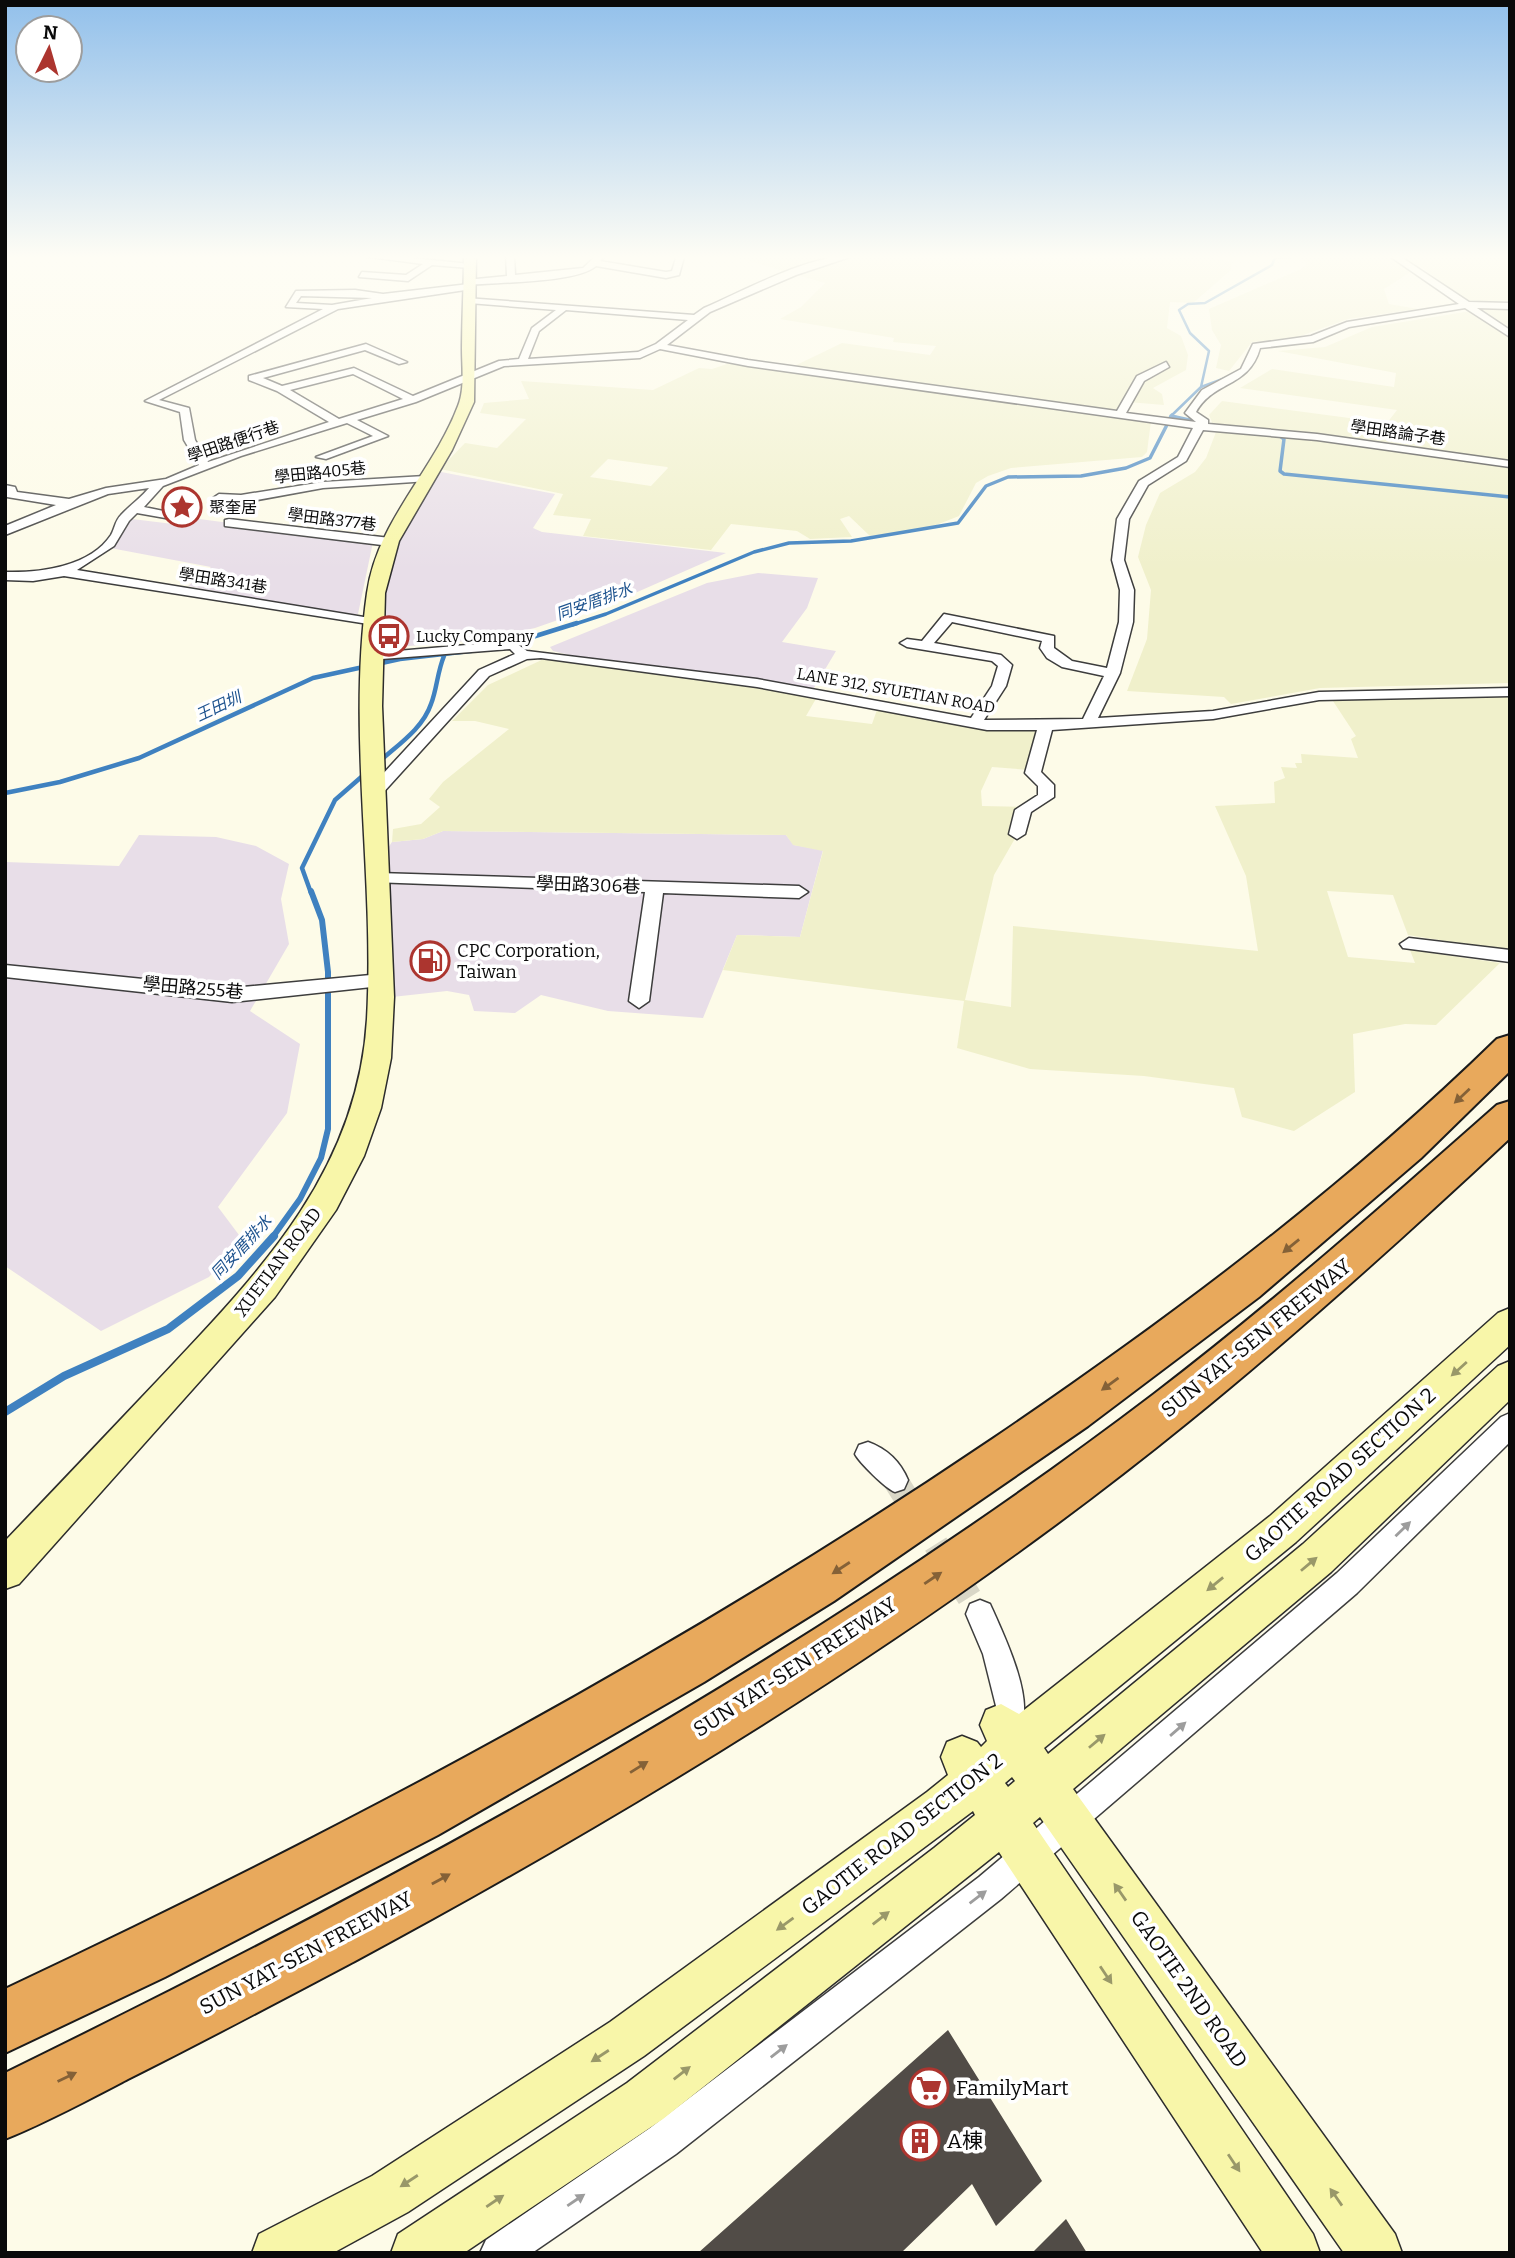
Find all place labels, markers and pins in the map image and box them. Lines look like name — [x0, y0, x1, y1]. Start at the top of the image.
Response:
place icon: 聚奎居 — [161, 486, 203, 528]
place label: 聚奎居 — [209, 498, 257, 517]
bus stop icon: Lucky Company — [368, 615, 410, 657]
place label: Lucky Company — [416, 627, 534, 646]
fuel station icon: CPC Corporation, Taiwan — [409, 940, 451, 982]
place label: CPC Corporation, Taiwan — [457, 940, 600, 983]
supermarket icon: FamilyMart — [908, 2067, 950, 2109]
place label: FamilyMart — [956, 2075, 1069, 2101]
building icon: A棟 — [899, 2120, 941, 2162]
place label: A棟 — [947, 2128, 983, 2154]

